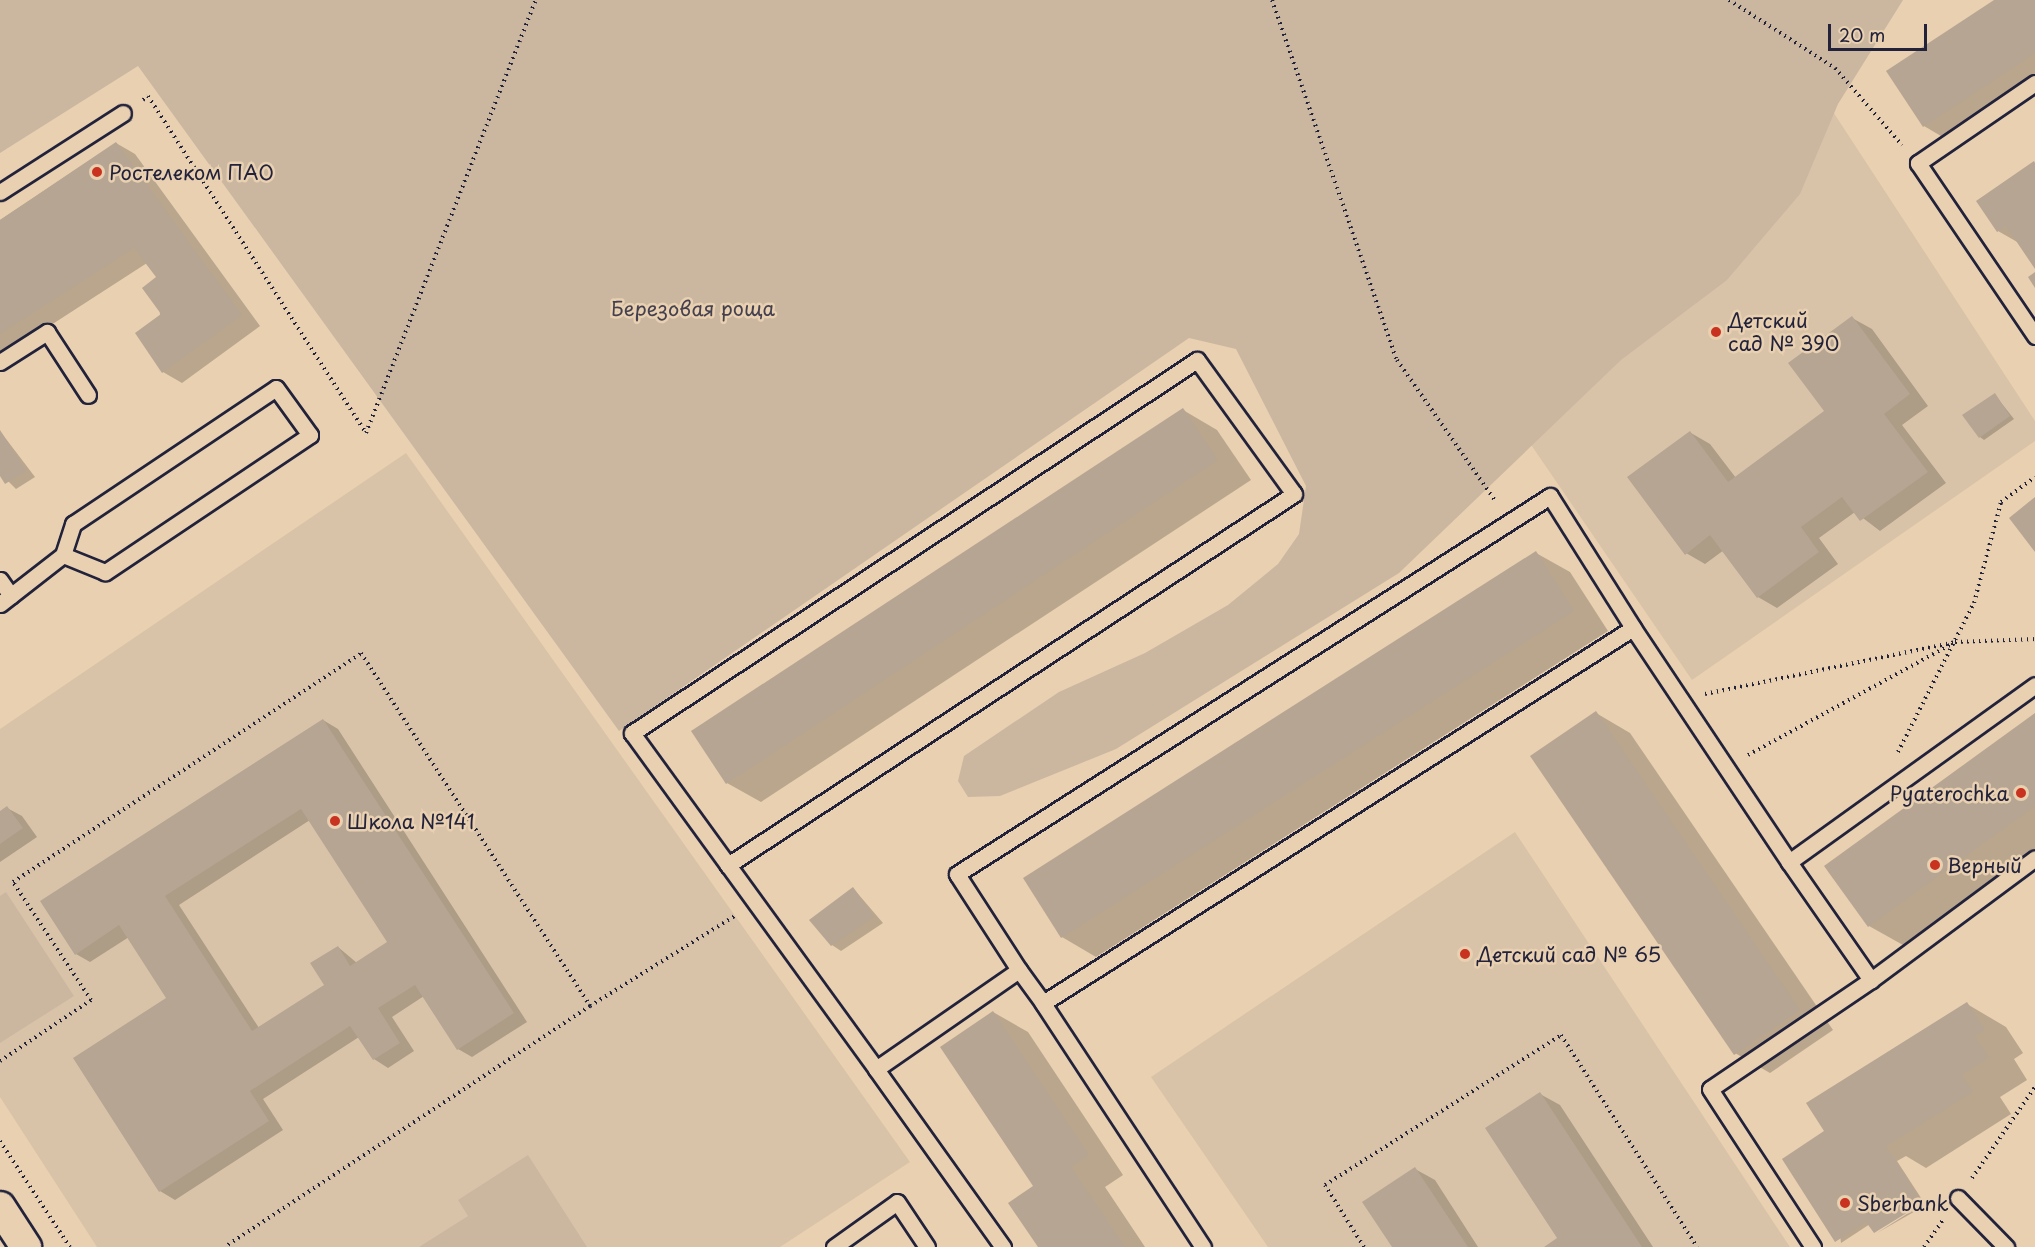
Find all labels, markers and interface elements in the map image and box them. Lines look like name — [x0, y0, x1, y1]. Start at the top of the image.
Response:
scale bar — [1831, 12, 1930, 50]
text: 20 m — [1839, 21, 1885, 48]
place label: Ростелеком ПАО — [109, 160, 275, 184]
marker: Ростелеком ПАО — [90, 165, 104, 179]
park label: Березовая роща — [611, 296, 775, 320]
place label: Детский сад № 390 — [1728, 308, 1839, 355]
marker: Детский сад № 390 — [1709, 325, 1723, 339]
place label: Pyaterochka — [1890, 781, 2009, 805]
marker: Pyaterochka — [2014, 786, 2028, 800]
place label: Школа №141 — [347, 809, 475, 833]
marker: Школа №141 — [328, 814, 342, 828]
place label: Верный — [1947, 853, 2022, 877]
marker: Верный — [1928, 858, 1942, 872]
place label: Детский сад № 65 — [1477, 942, 1662, 966]
marker: Детский сад № 65 — [1458, 947, 1472, 961]
place label: Sberbank — [1857, 1191, 1949, 1215]
marker: Sberbank — [1838, 1196, 1852, 1210]

